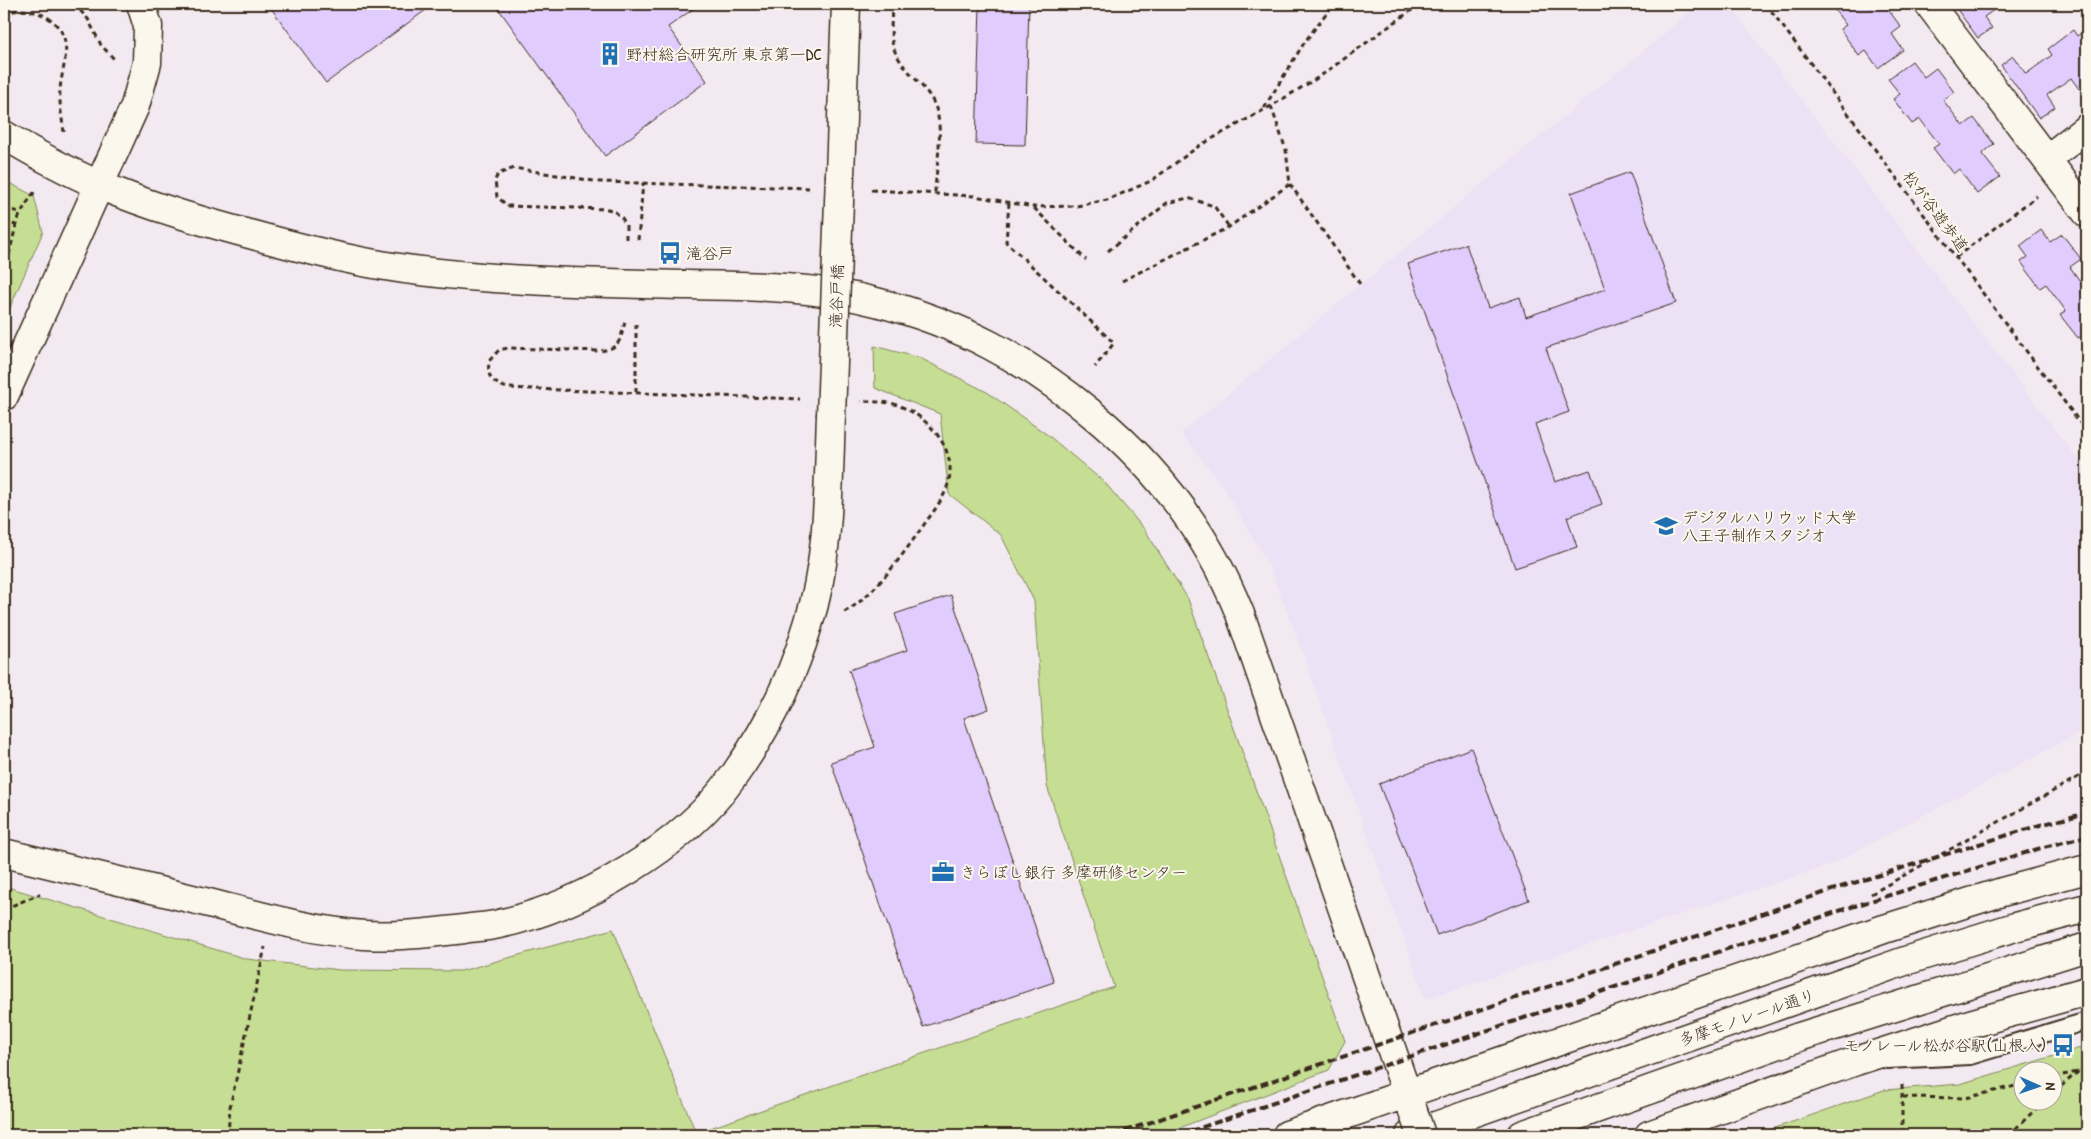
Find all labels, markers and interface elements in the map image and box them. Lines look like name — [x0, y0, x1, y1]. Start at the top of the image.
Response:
building icon: 野村総合研究所 東京第一DC — [597, 41, 623, 67]
place label: 野村総合研究所 東京第一DC — [626, 43, 822, 65]
street label: 松が谷遊歩道 — [1898, 166, 1974, 256]
bus stop icon: 滝谷戸 — [657, 240, 683, 266]
place label: 滝谷戸 — [686, 242, 734, 264]
street label: 滝谷戸橋 — [824, 264, 848, 328]
place label: デジタルハリウッド大学 八王子制作スタジオ — [1682, 506, 1857, 546]
school or university icon: デジタルハリウッド大学 八王子制作スタジオ — [1653, 513, 1679, 539]
office icon: きらぼし銀行 多摩研修センター — [930, 859, 956, 885]
place label: きらぼし銀行 多摩研修センター — [960, 861, 1187, 883]
street label: 多摩モノレール通り — [1676, 983, 1818, 1051]
bus stop icon: モノレール松が谷駅(山根入) — [2050, 1032, 2076, 1058]
place label: モノレール松が谷駅(山根入) — [1844, 1034, 2046, 1056]
north arrow — [2014, 1062, 2064, 1112]
text: N — [2042, 1082, 2061, 1091]

